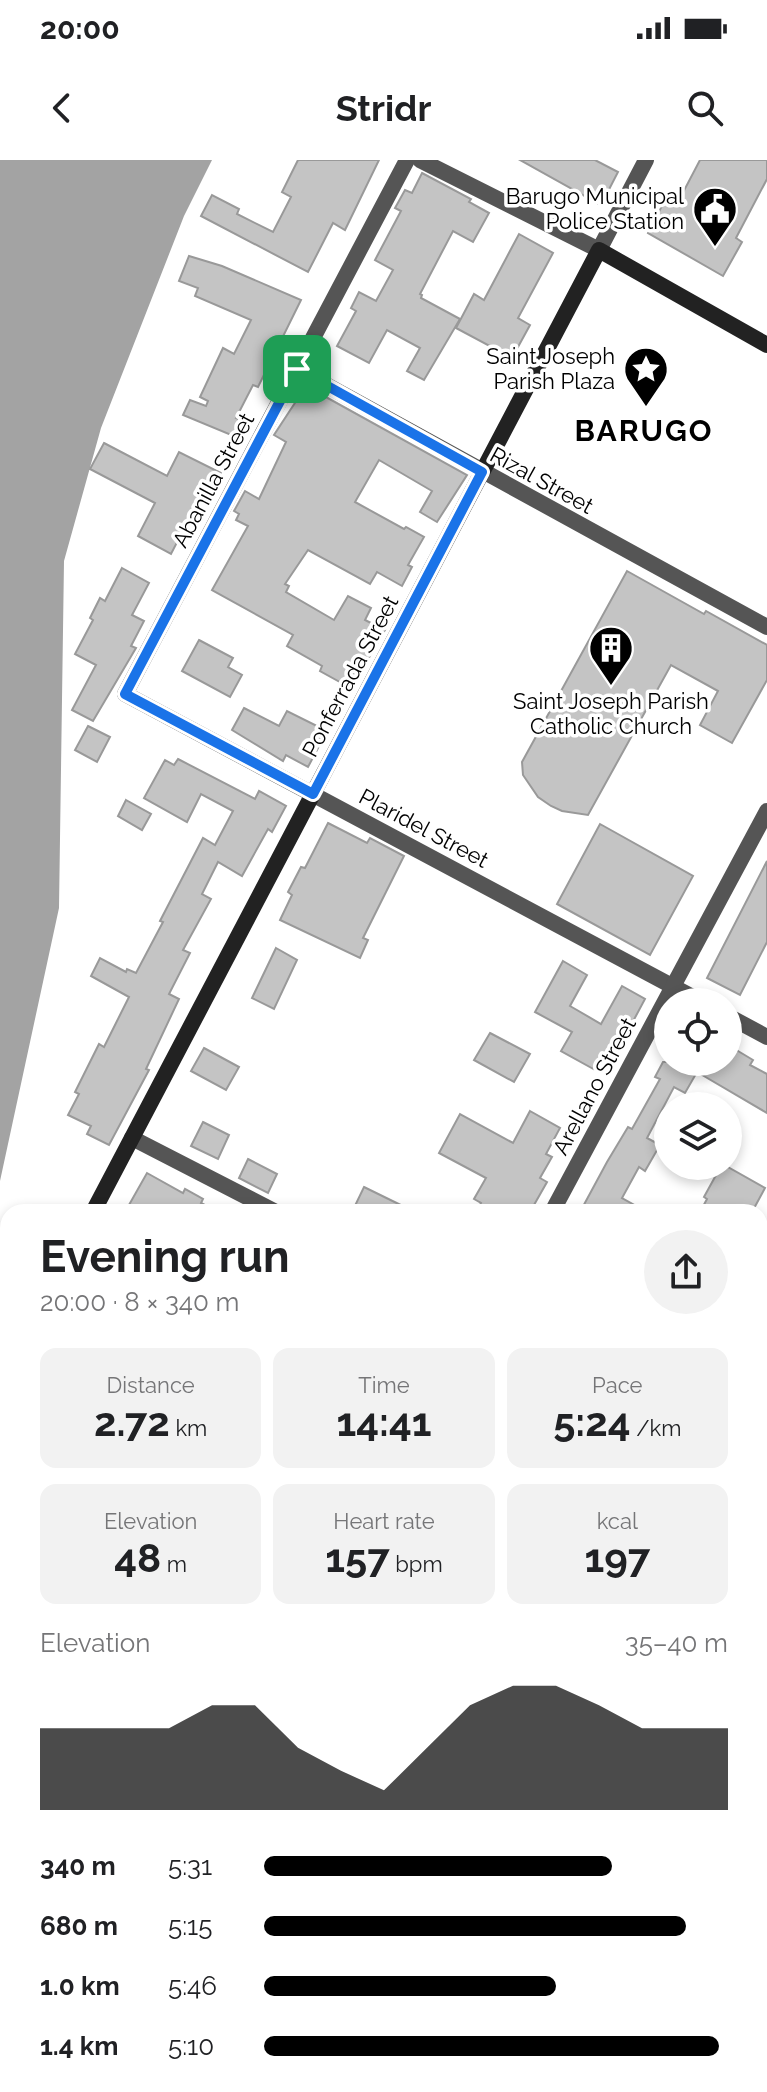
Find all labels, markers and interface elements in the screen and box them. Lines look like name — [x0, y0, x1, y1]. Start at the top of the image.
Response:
text: 20:00 — [40, 11, 120, 46]
icon: back — [40, 86, 84, 130]
icon: search — [683, 86, 727, 130]
text: Stridr — [336, 87, 431, 129]
place label: Barugo Municipal Police Station — [506, 183, 684, 234]
public building icon: Barugo Municipal Police Station — [691, 185, 739, 248]
pin — [263, 335, 331, 403]
place label: Saint Joseph Parish Plaza — [486, 343, 615, 394]
place icon: Saint Joseph Parish Plaza — [622, 345, 670, 408]
icon: arrive — [275, 347, 319, 391]
street label: Abanilla Street — [167, 408, 260, 552]
district label: BARUGO — [575, 413, 713, 448]
street label: Rizal Street — [486, 441, 599, 519]
street label: Ponferrada Street — [297, 590, 404, 761]
building icon: Saint Joseph Parish Catholic Church — [587, 624, 635, 687]
place label: Saint Joseph Parish Catholic Church — [513, 688, 709, 739]
street label: Plaridel Street — [355, 783, 494, 873]
map controls — [654, 988, 742, 1180]
button: locate — [654, 988, 742, 1076]
street label: Arellano Street — [547, 1012, 641, 1159]
button: layers — [654, 1092, 742, 1180]
button: share — [644, 1230, 728, 1314]
text: Evening run — [40, 1231, 289, 1282]
text: 20:00 · 8 × 340 m — [40, 1287, 239, 1317]
text: Distance — [107, 1372, 195, 1398]
text: Time — [358, 1372, 410, 1398]
text: Pace — [592, 1372, 643, 1398]
text: 2.72 — [94, 1398, 170, 1445]
text: 14:41 — [336, 1398, 432, 1445]
text: 5:24 — [553, 1398, 631, 1445]
text: km — [170, 1415, 207, 1441]
text: /km — [631, 1415, 681, 1441]
text: Elevation — [104, 1508, 197, 1534]
text: Heart rate — [333, 1508, 435, 1534]
text: kcal — [597, 1508, 638, 1534]
text: 48 — [114, 1534, 161, 1581]
text: 157 — [325, 1534, 390, 1581]
text: 197 — [584, 1534, 650, 1581]
text: m — [161, 1551, 187, 1577]
text: bpm — [390, 1551, 443, 1577]
text: Elevation — [40, 1628, 150, 1658]
text: 35–40 m — [625, 1628, 728, 1658]
text: 340 m — [40, 1851, 116, 1881]
text: 5:31 — [168, 1851, 212, 1881]
text: 680 m — [40, 1911, 118, 1941]
text: 5:15 — [168, 1911, 212, 1941]
text: 1.0 km — [40, 1971, 120, 2001]
text: 5:46 — [168, 1971, 217, 2001]
text: 1.4 km — [40, 2031, 119, 2061]
text: 5:10 — [168, 2031, 214, 2061]

